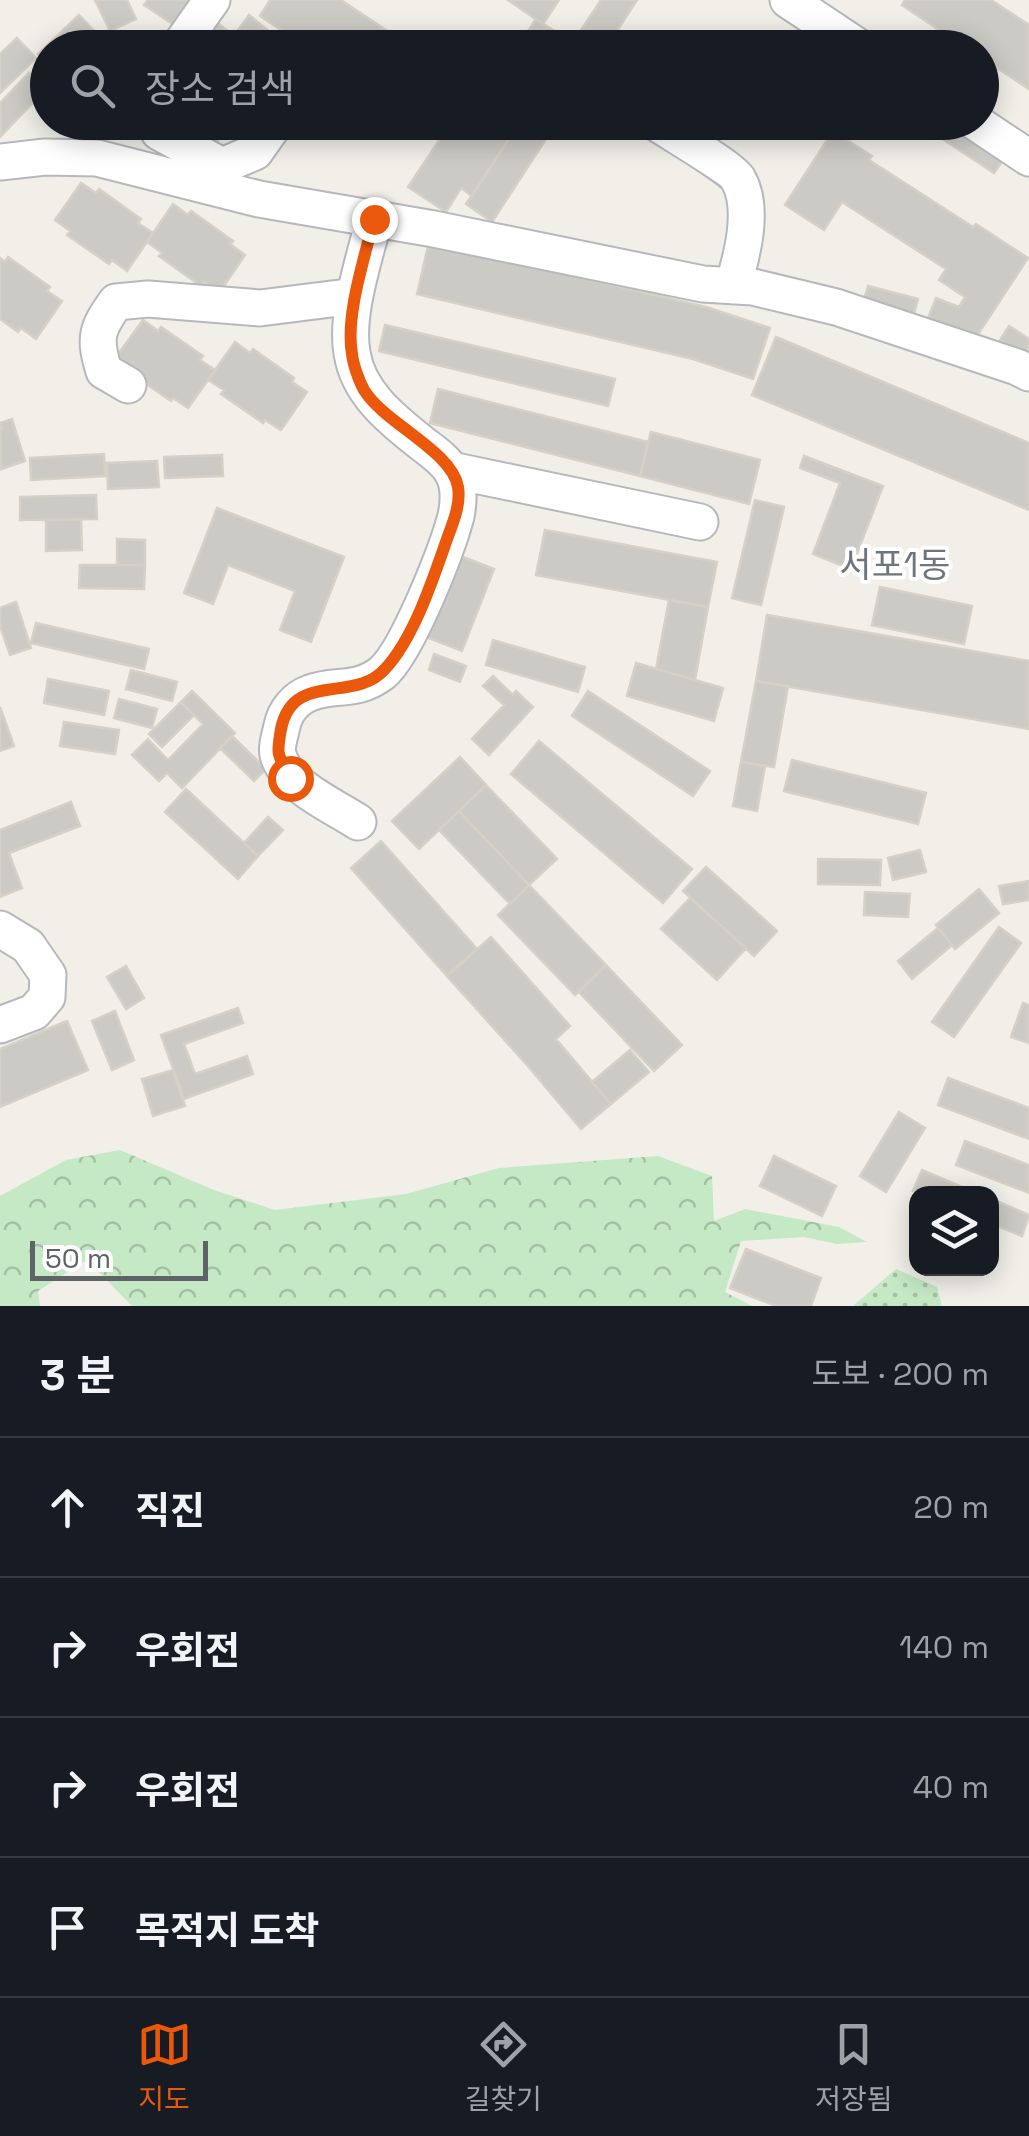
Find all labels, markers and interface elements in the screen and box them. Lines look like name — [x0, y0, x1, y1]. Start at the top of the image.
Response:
search box — [30, 30, 999, 140]
icon: search — [65, 58, 120, 113]
text: 장소 검색 — [145, 65, 295, 113]
route end — [352, 197, 398, 243]
district label: 서포1동 — [839, 543, 951, 587]
route start — [268, 756, 314, 802]
map controls — [909, 1186, 999, 1276]
button: layers — [909, 1186, 999, 1276]
scale bar — [30, 1236, 208, 1280]
text: 50 m — [45, 1240, 111, 1276]
text: 3 분 — [40, 1349, 115, 1402]
text: 도보 · 200 m — [812, 1354, 989, 1394]
icon: ahead — [40, 1480, 95, 1535]
text: 직진 — [135, 1487, 205, 1535]
text: 20 m — [913, 1487, 989, 1527]
icon: right — [40, 1620, 95, 1675]
text: 우회전 — [135, 1627, 240, 1675]
text: 140 m — [899, 1627, 989, 1667]
icon: right — [40, 1760, 95, 1815]
text: 우회전 — [135, 1767, 240, 1815]
text: 40 m — [913, 1767, 989, 1807]
icon: arrive — [40, 1900, 95, 1955]
text: 목적지 도착 — [135, 1907, 319, 1955]
tab: 지도 — [137, 2017, 192, 2117]
tab: 길찾기 — [465, 2017, 542, 2117]
tab: 저장됨 — [815, 2017, 892, 2117]

